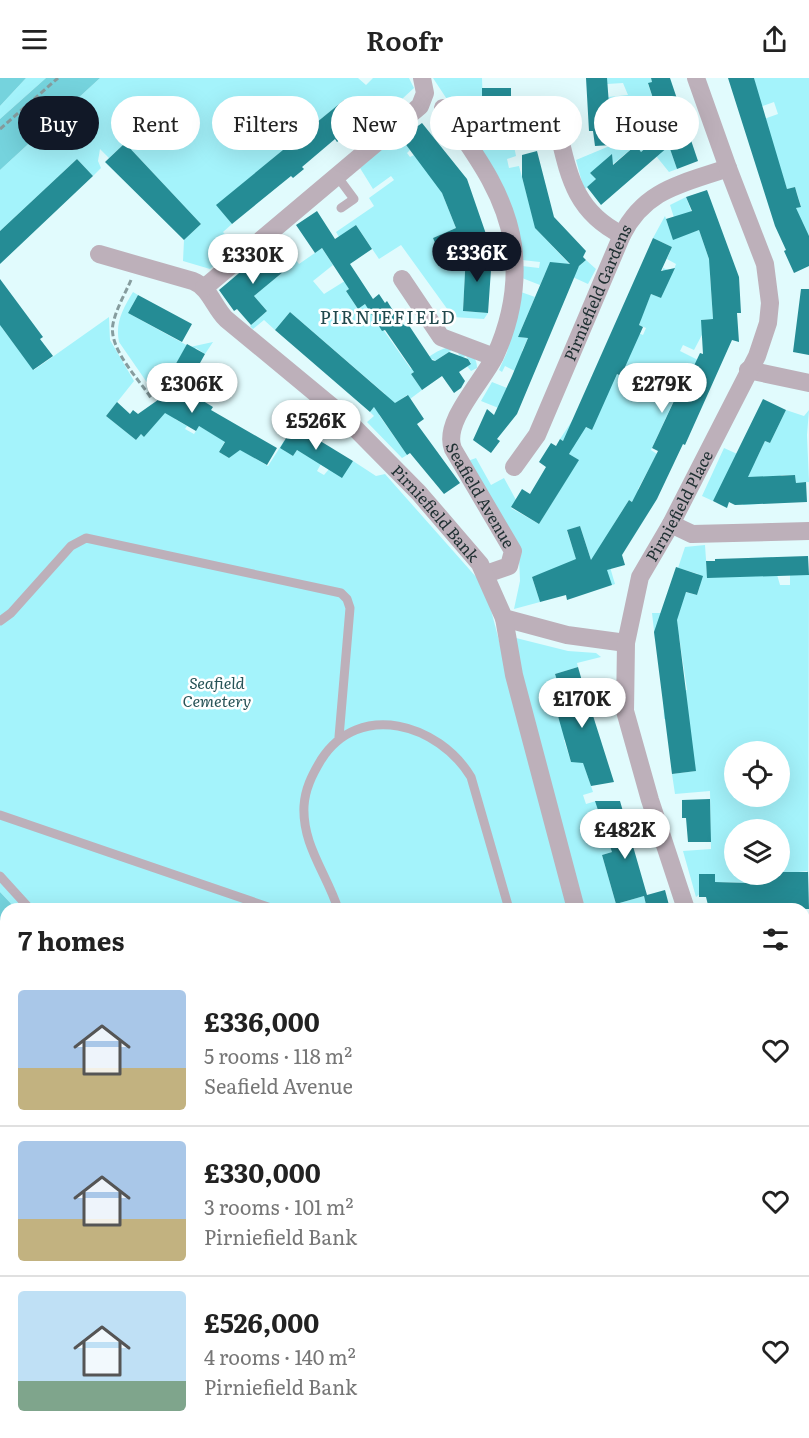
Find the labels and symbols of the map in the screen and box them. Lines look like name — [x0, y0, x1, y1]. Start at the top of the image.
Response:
street label: Pirniefield Gardens — [557, 219, 637, 365]
pin: £336K — [435, 232, 519, 283]
pin: £330K — [211, 234, 295, 285]
district label: PIRNIEFIELD — [320, 303, 456, 330]
pin: £306K — [150, 363, 234, 414]
pin: £279K — [620, 363, 704, 414]
pin: £526K — [274, 400, 358, 451]
street label: Seafield Avenue — [441, 439, 522, 552]
street label: Pirniefield Place — [639, 446, 718, 566]
street label: Pirniefield Bank — [386, 459, 486, 567]
park label: Seafield Cemetery — [183, 670, 251, 712]
pin: £170K — [540, 678, 624, 729]
pin: £482K — [583, 809, 667, 860]

